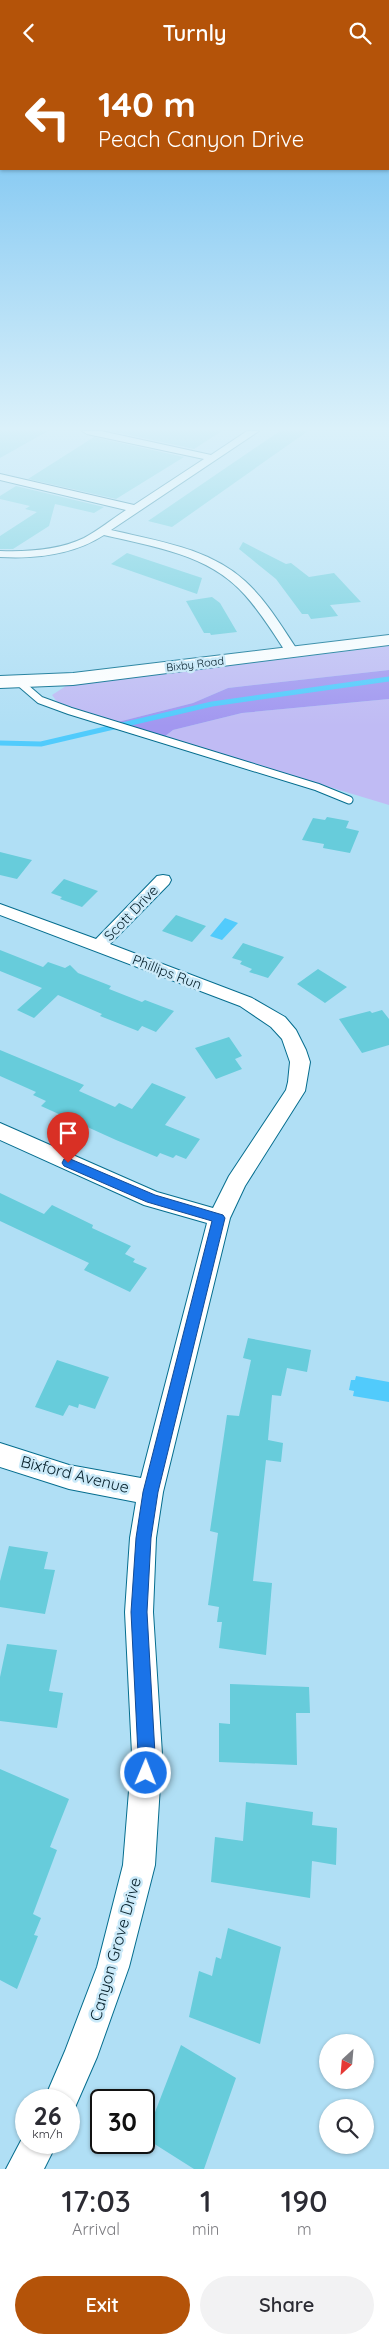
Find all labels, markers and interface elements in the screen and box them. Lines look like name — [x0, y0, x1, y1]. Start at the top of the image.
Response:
icon: back — [15, 19, 43, 47]
text: Turnly — [162, 19, 227, 47]
icon: search — [346, 19, 374, 47]
text: 140 m — [98, 82, 196, 126]
icon: left — [15, 85, 80, 150]
text: Peach Canyon Drive — [98, 125, 304, 153]
street label: Bixby Road — [165, 654, 225, 674]
street label: Scott Drive — [100, 881, 162, 945]
street label: Phillips Run — [130, 951, 204, 993]
pin — [47, 1112, 89, 1163]
icon: arrive — [54, 1119, 82, 1147]
street label: Bixford Avenue — [19, 1451, 131, 1497]
position arrow — [119, 1746, 171, 1798]
street label: Canyon Grove Drive — [85, 1875, 145, 2023]
north arrow — [319, 2034, 374, 2089]
map controls — [319, 2034, 374, 2154]
speed limit sign: 30 — [90, 2089, 155, 2154]
button: search — [319, 2099, 374, 2154]
text: 26 — [33, 2100, 62, 2131]
text: km/h — [32, 2126, 63, 2141]
text: 17:03 — [61, 2182, 131, 2220]
text: 1 — [200, 2182, 211, 2220]
text: 190 — [281, 2182, 328, 2220]
text: Arrival — [72, 2219, 120, 2239]
text: min — [192, 2219, 219, 2239]
text: m — [297, 2219, 311, 2239]
button: Exit — [15, 2276, 190, 2334]
button: Share — [200, 2276, 374, 2334]

